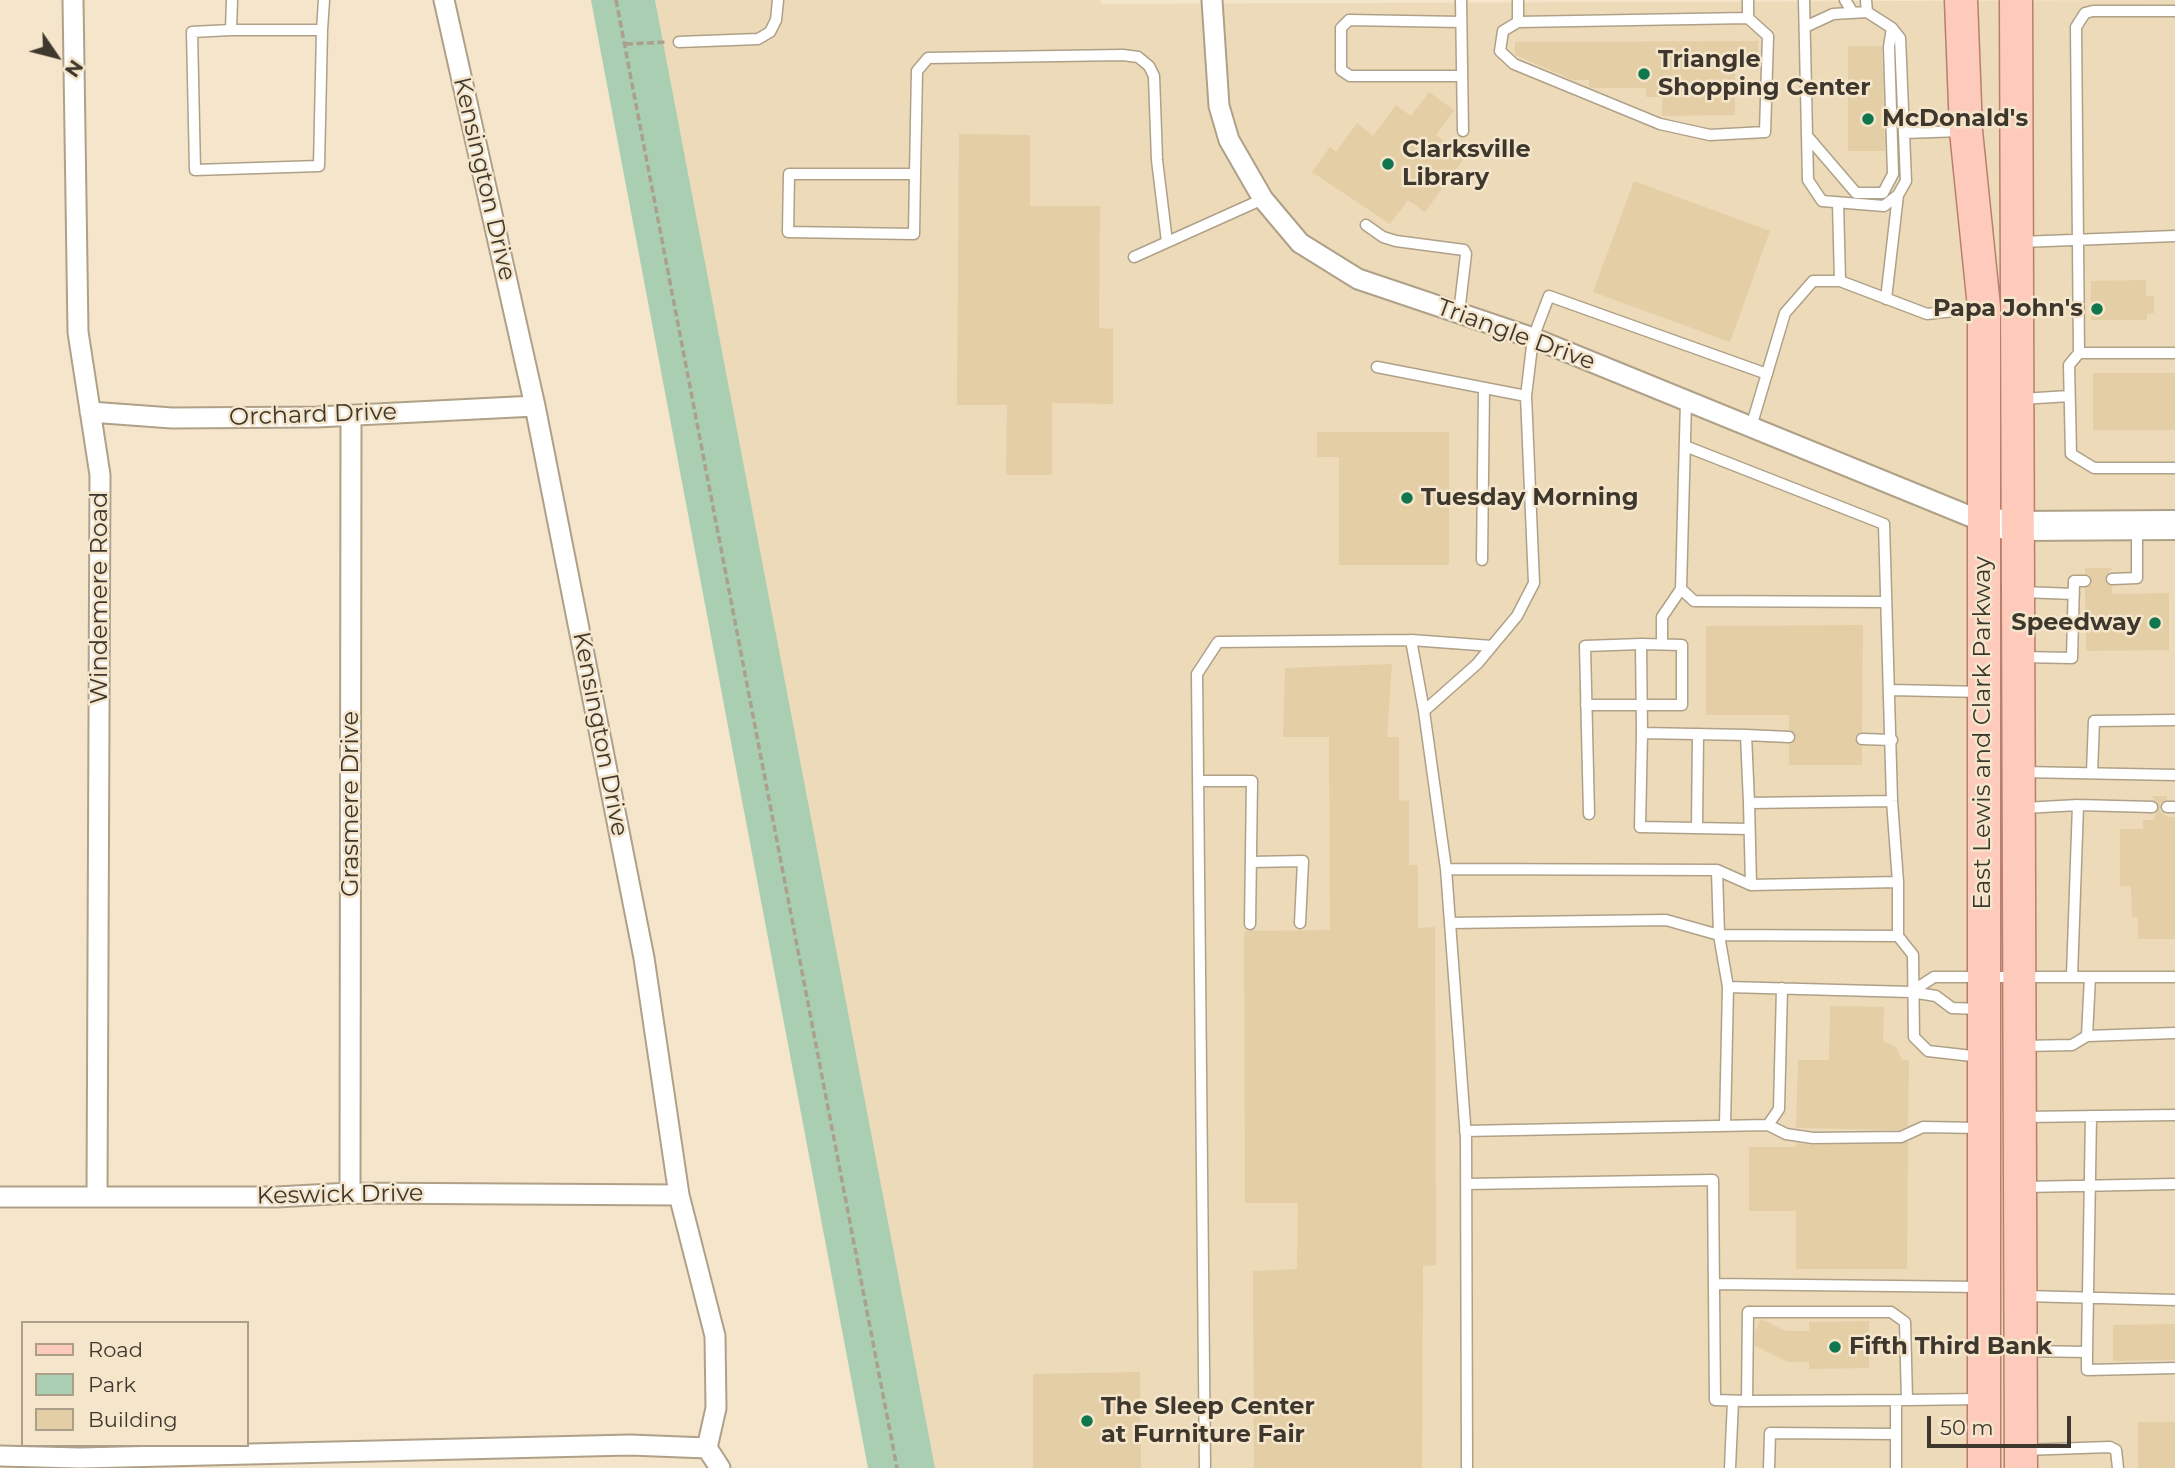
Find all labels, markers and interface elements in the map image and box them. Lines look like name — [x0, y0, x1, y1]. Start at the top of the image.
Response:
north arrow — [21, 21, 91, 91]
place label: Triangle Shopping Center — [1658, 46, 1871, 102]
text: N — [60, 55, 87, 81]
marker: Triangle Shopping Center — [1636, 66, 1652, 82]
street label: Kensington Drive — [447, 75, 521, 283]
place label: McDonald's — [1882, 105, 2028, 133]
marker: McDonald's — [1860, 111, 1876, 127]
place label: Clarksville Library — [1402, 136, 1531, 192]
marker: Clarksville Library — [1380, 156, 1396, 172]
street label: Triangle Drive — [1433, 293, 1599, 377]
place label: Papa John's — [1933, 295, 2083, 323]
marker: Papa John's — [2089, 301, 2105, 317]
street label: Orchard Drive — [229, 398, 397, 432]
place label: Tuesday Morning — [1421, 484, 1638, 512]
marker: Tuesday Morning — [1399, 490, 1415, 506]
street label: Windemere Road — [86, 492, 114, 704]
street label: East Lewis and Clark Parkway — [1969, 556, 1997, 910]
place label: Speedway — [2011, 609, 2141, 637]
marker: Speedway — [2147, 615, 2163, 631]
street label: Kensington Drive — [566, 629, 634, 839]
street label: Grasmere Drive — [337, 711, 365, 897]
street label: Keswick Drive — [256, 1179, 424, 1211]
legend — [21, 1321, 248, 1447]
place label: Fifth Third Bank — [1849, 1333, 2052, 1361]
text: Road — [88, 1337, 143, 1362]
marker: Fifth Third Bank — [1827, 1339, 1843, 1355]
text: Park — [88, 1372, 136, 1397]
place label: The Sleep Center at Furniture Fair — [1101, 1393, 1315, 1449]
scale bar — [1930, 1402, 2074, 1446]
text: Building — [88, 1407, 178, 1432]
marker: The Sleep Center at Furniture Fair — [1079, 1413, 1095, 1429]
text: 50 m — [1940, 1415, 1994, 1440]

